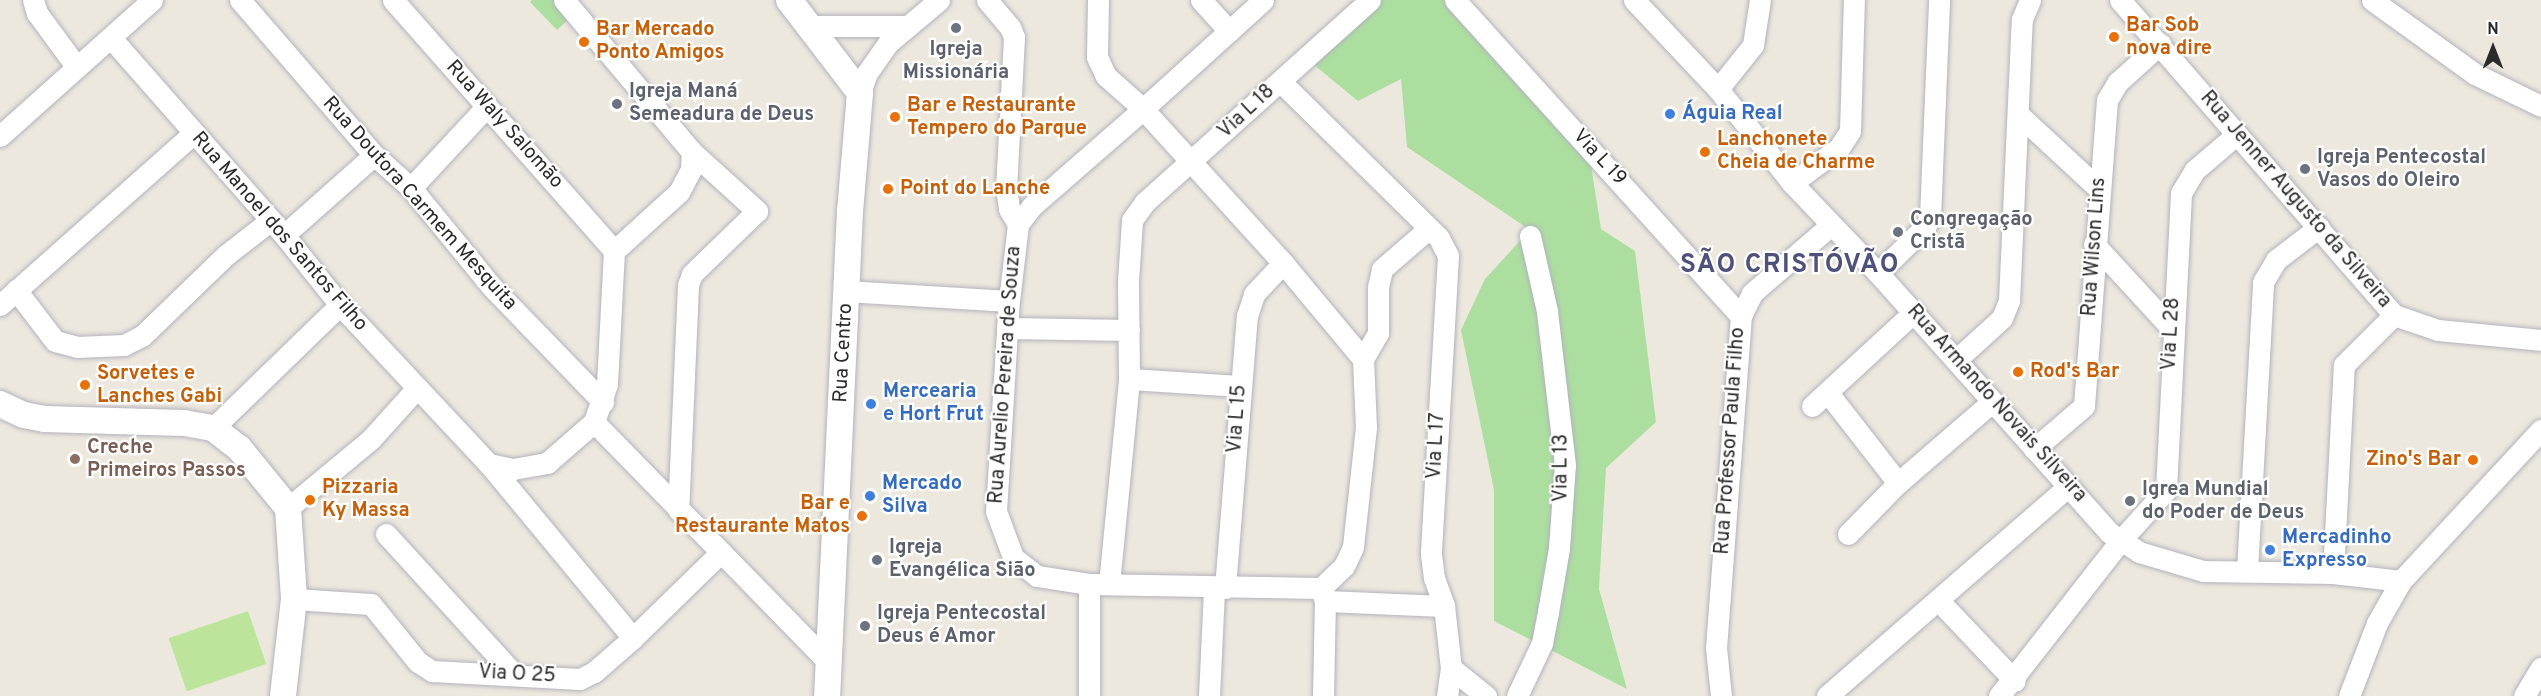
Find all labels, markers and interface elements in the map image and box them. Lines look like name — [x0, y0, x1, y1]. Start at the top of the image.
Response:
place label: Bar Sob nova dire — [2126, 14, 2212, 61]
north arrow — [2463, 18, 2523, 78]
place label: Bar Mercado Ponto Amigos — [596, 19, 725, 66]
text: N — [2487, 20, 2499, 40]
marker: Igreja Missionária — [949, 21, 963, 35]
marker: Bar Sob nova dire — [2107, 30, 2121, 44]
marker: Bar Mercado Ponto Amigos — [577, 35, 591, 49]
place label: Igreja Missionária — [903, 38, 1009, 85]
street label: Rua Waly Salomão — [440, 56, 568, 194]
place label: Igreja Maná Semeadura de Deus — [629, 80, 814, 127]
street label: Via L 18 — [1214, 80, 1280, 144]
street label: Rua Jenner Augusto da Silveira — [2194, 86, 2396, 314]
street label: Rua Doutora Carmem Mesquita — [317, 92, 521, 316]
place label: Bar e Restaurante Tempero do Parque — [907, 94, 1087, 141]
marker: Igreja Maná Semeadura de Deus — [610, 97, 624, 111]
place label: Águia Real — [1682, 102, 1782, 126]
marker: Águia Real — [1663, 107, 1677, 121]
marker: Bar e Restaurante Tempero do Parque — [888, 110, 902, 124]
street label: Via L 19 — [1567, 125, 1631, 191]
street label: Rua Manoel dos Santos Filho — [186, 127, 372, 337]
place label: Lanchonete Cheia de Charme — [1717, 128, 1875, 175]
marker: Lanchonete Cheia de Charme — [1698, 145, 1712, 159]
place label: Igreja Pentecostal Vasos do Oleiro — [2317, 146, 2486, 193]
marker: Igreja Pentecostal Vasos do Oleiro — [2298, 162, 2312, 176]
street label: Rua Wilson Lins — [2078, 176, 2112, 318]
place label: Point do Lanche — [900, 177, 1050, 201]
marker: Point do Lanche — [881, 182, 895, 196]
place label: Congregação Cristã — [1910, 208, 2033, 255]
marker: Congregação Cristã — [1891, 225, 1905, 239]
street label: Rua Aurelio Pereira de Souza — [985, 245, 1027, 505]
district label: SÃO CRISTÓVÃO — [1680, 250, 1900, 282]
street label: Via L 28 — [2158, 297, 2186, 371]
street label: Rua Armando Novais Silveira — [1901, 300, 2091, 508]
street label: Rua Centro — [829, 303, 859, 403]
street label: Rua Professor Paula Filho — [1711, 326, 1751, 556]
place label: Rod's Bar — [2030, 360, 2119, 384]
place label: Sorvetes e Lanches Gabi — [97, 362, 222, 409]
marker: Rod's Bar — [2011, 365, 2025, 379]
marker: Sorvetes e Lanches Gabi — [78, 378, 92, 392]
place label: Mercearia e Hort Frut — [883, 380, 984, 427]
street label: Via L 15 — [1224, 384, 1252, 454]
marker: Mercearia e Hort Frut — [864, 397, 878, 411]
street label: Via L 17 — [1423, 412, 1451, 480]
street label: Via L 13 — [1550, 434, 1574, 502]
place label: Creche Primeiros Passos — [87, 436, 246, 483]
place label: Zino's Bar — [2366, 448, 2461, 472]
marker: Creche Primeiros Passos — [68, 452, 82, 466]
marker: Zino's Bar — [2466, 453, 2480, 467]
place label: Mercado Silva — [882, 472, 962, 519]
place label: Pizzaria Ky Massa — [322, 476, 410, 523]
place label: Igrea Mundial do Poder de Deus — [2142, 478, 2304, 525]
marker: Mercado Silva — [863, 489, 877, 503]
place label: Bar e Restaurante Matos — [675, 492, 850, 539]
marker: Pizzaria Ky Massa — [303, 493, 317, 507]
marker: Igrea Mundial do Poder de Deus — [2123, 494, 2137, 508]
marker: Bar e Restaurante Matos — [855, 509, 869, 523]
place label: Mercadinho Expresso — [2282, 526, 2391, 573]
place label: Igreja Evangélica Sião — [889, 536, 1036, 583]
marker: Mercadinho Expresso — [2263, 543, 2277, 557]
marker: Igreja Evangélica Sião — [870, 553, 884, 567]
place label: Igreja Pentecostal Deus é Amor — [877, 602, 1046, 649]
marker: Igreja Pentecostal Deus é Amor — [858, 619, 872, 633]
street label: Via O 25 — [478, 661, 556, 689]

